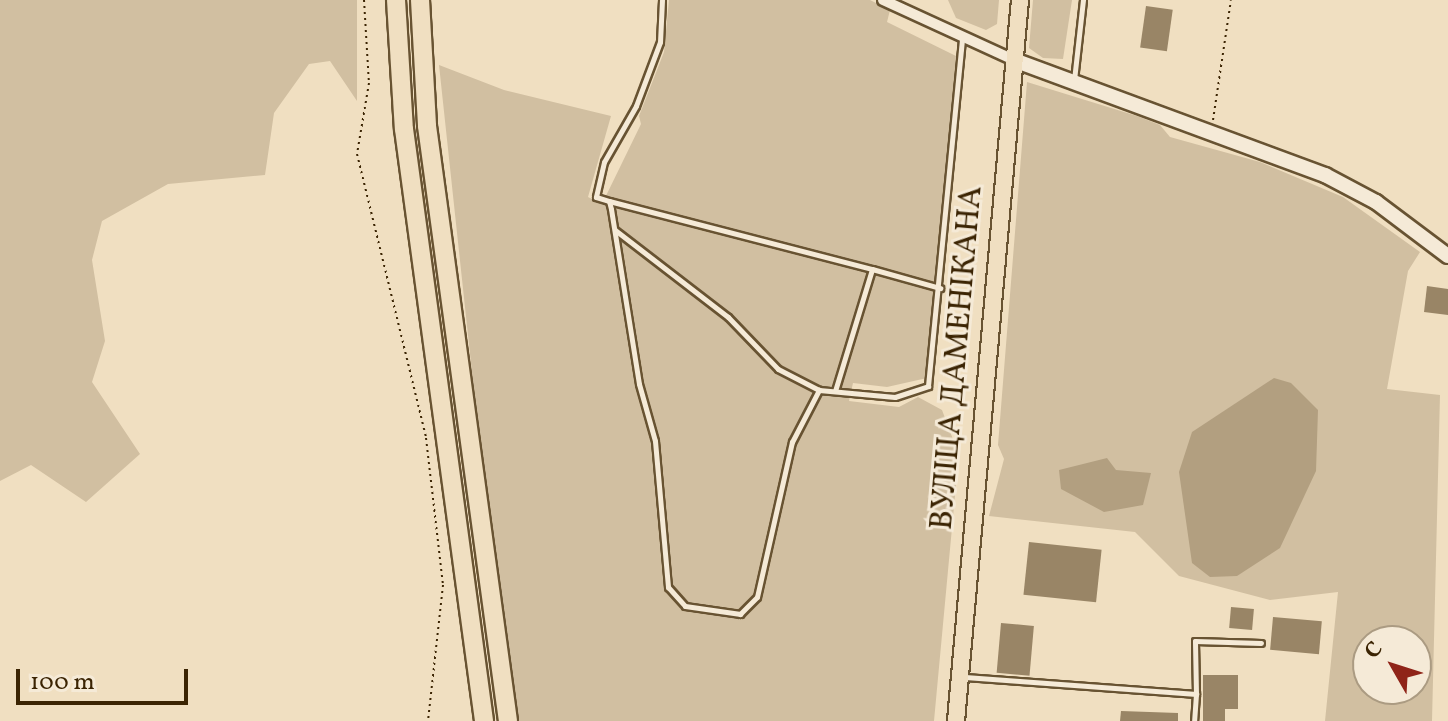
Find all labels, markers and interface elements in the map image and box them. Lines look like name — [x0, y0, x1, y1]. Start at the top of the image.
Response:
street label: ВУЛІЦА ДАМЕНІКАНА — [924, 184, 992, 532]
north arrow — [1352, 625, 1432, 705]
text: С — [1358, 636, 1391, 666]
scale bar — [20, 653, 192, 703]
text: 100 m — [30, 666, 95, 700]

